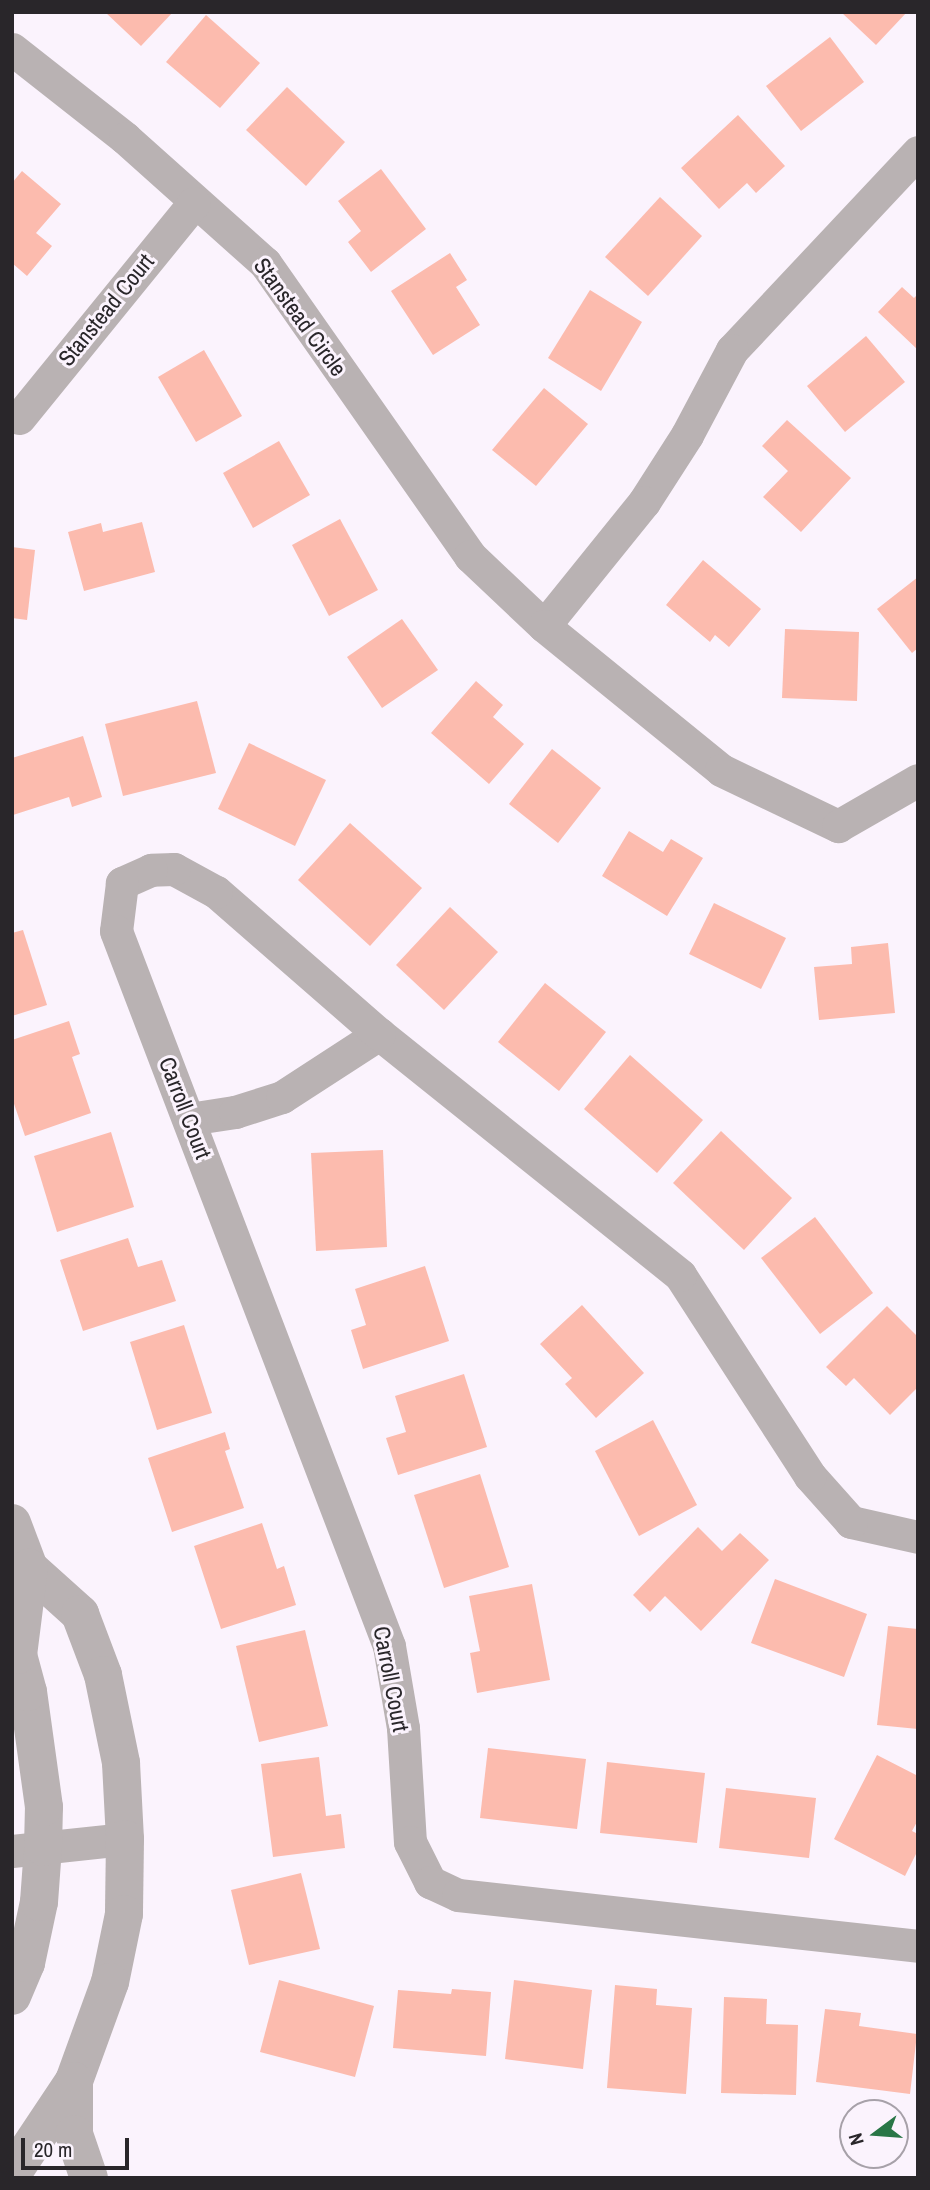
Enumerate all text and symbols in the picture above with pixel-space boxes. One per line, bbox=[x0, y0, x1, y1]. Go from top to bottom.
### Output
street label: Stanstead Court bbox=[52, 248, 160, 372]
street label: Stanstead Circle bbox=[248, 252, 352, 382]
street label: Carroll Court bbox=[153, 1053, 217, 1163]
street label: Carroll Court bbox=[367, 1624, 415, 1734]
north arrow bbox=[839, 2099, 909, 2169]
scale bar bbox=[24, 2124, 133, 2168]
text: N bbox=[842, 2130, 870, 2148]
text: 20 m bbox=[34, 2135, 72, 2164]

